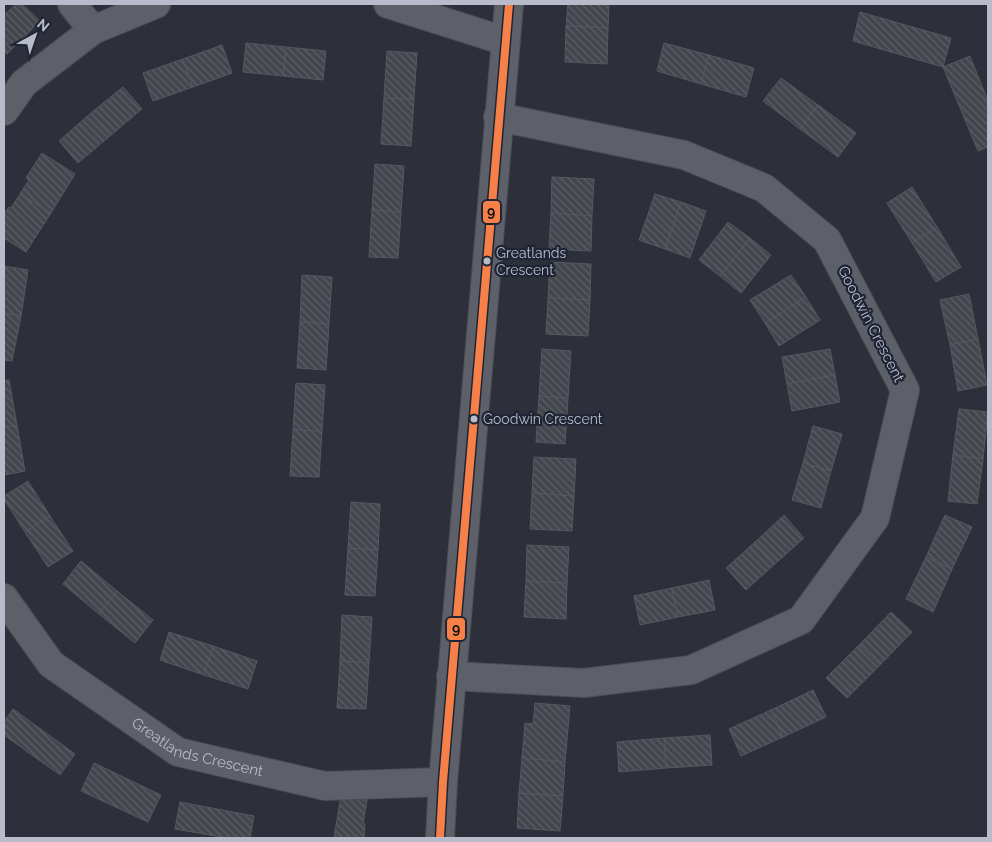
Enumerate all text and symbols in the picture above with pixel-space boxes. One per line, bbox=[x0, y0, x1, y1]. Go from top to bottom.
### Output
north arrow bbox=[10, 10, 60, 60]
text: N bbox=[34, 15, 53, 35]
line badge: 9 bbox=[482, 200, 501, 224]
text: 9 bbox=[487, 204, 495, 220]
place label: Greatlands Crescent bbox=[496, 245, 567, 278]
marker: Greatlands Crescent bbox=[482, 256, 492, 266]
street label: Goodwin Crescent bbox=[834, 263, 908, 385]
place label: Goodwin Crescent bbox=[483, 411, 603, 427]
marker: Goodwin Crescent bbox=[469, 414, 479, 424]
line badge: 9 bbox=[446, 617, 466, 641]
text: 9 bbox=[452, 621, 460, 637]
street label: Greatlands Crescent bbox=[128, 714, 265, 780]

